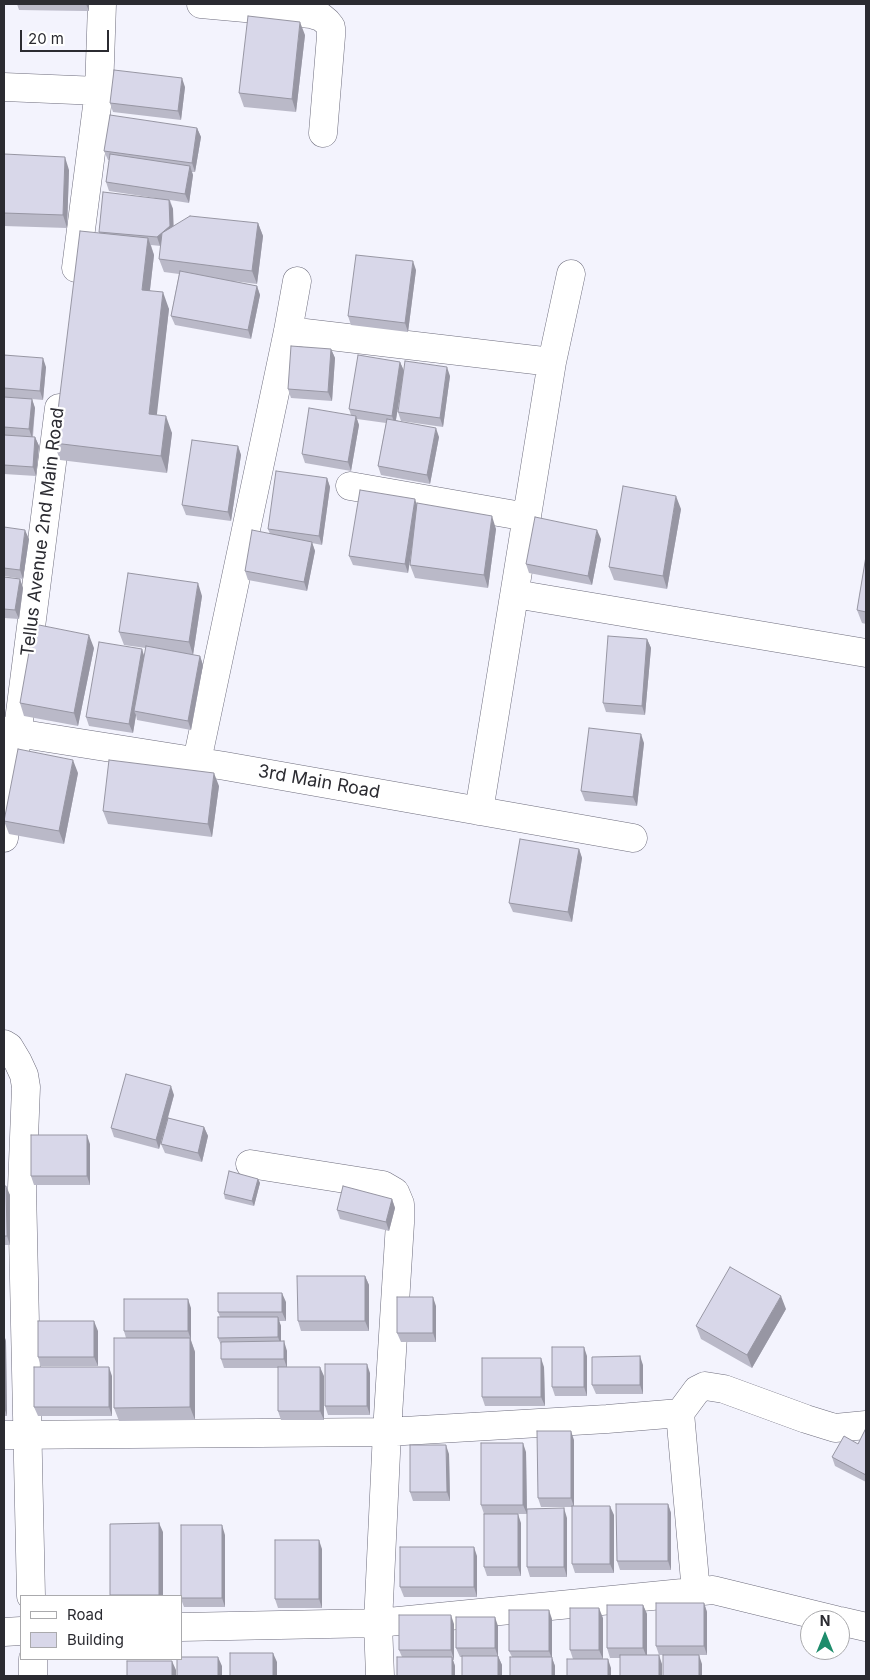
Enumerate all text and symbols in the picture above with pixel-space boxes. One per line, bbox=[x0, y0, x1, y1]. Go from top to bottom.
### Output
scale bar bbox=[22, 20, 111, 52]
text: 20 m bbox=[28, 29, 64, 48]
street label: Tellus Avenue 2nd Main Road bbox=[17, 406, 69, 658]
street label: 3rd Main Road bbox=[256, 761, 382, 803]
legend bbox=[20, 1595, 182, 1660]
text: Road bbox=[67, 1605, 103, 1624]
north arrow bbox=[800, 1610, 850, 1660]
text: N bbox=[820, 1612, 830, 1629]
text: Building bbox=[67, 1630, 124, 1649]

